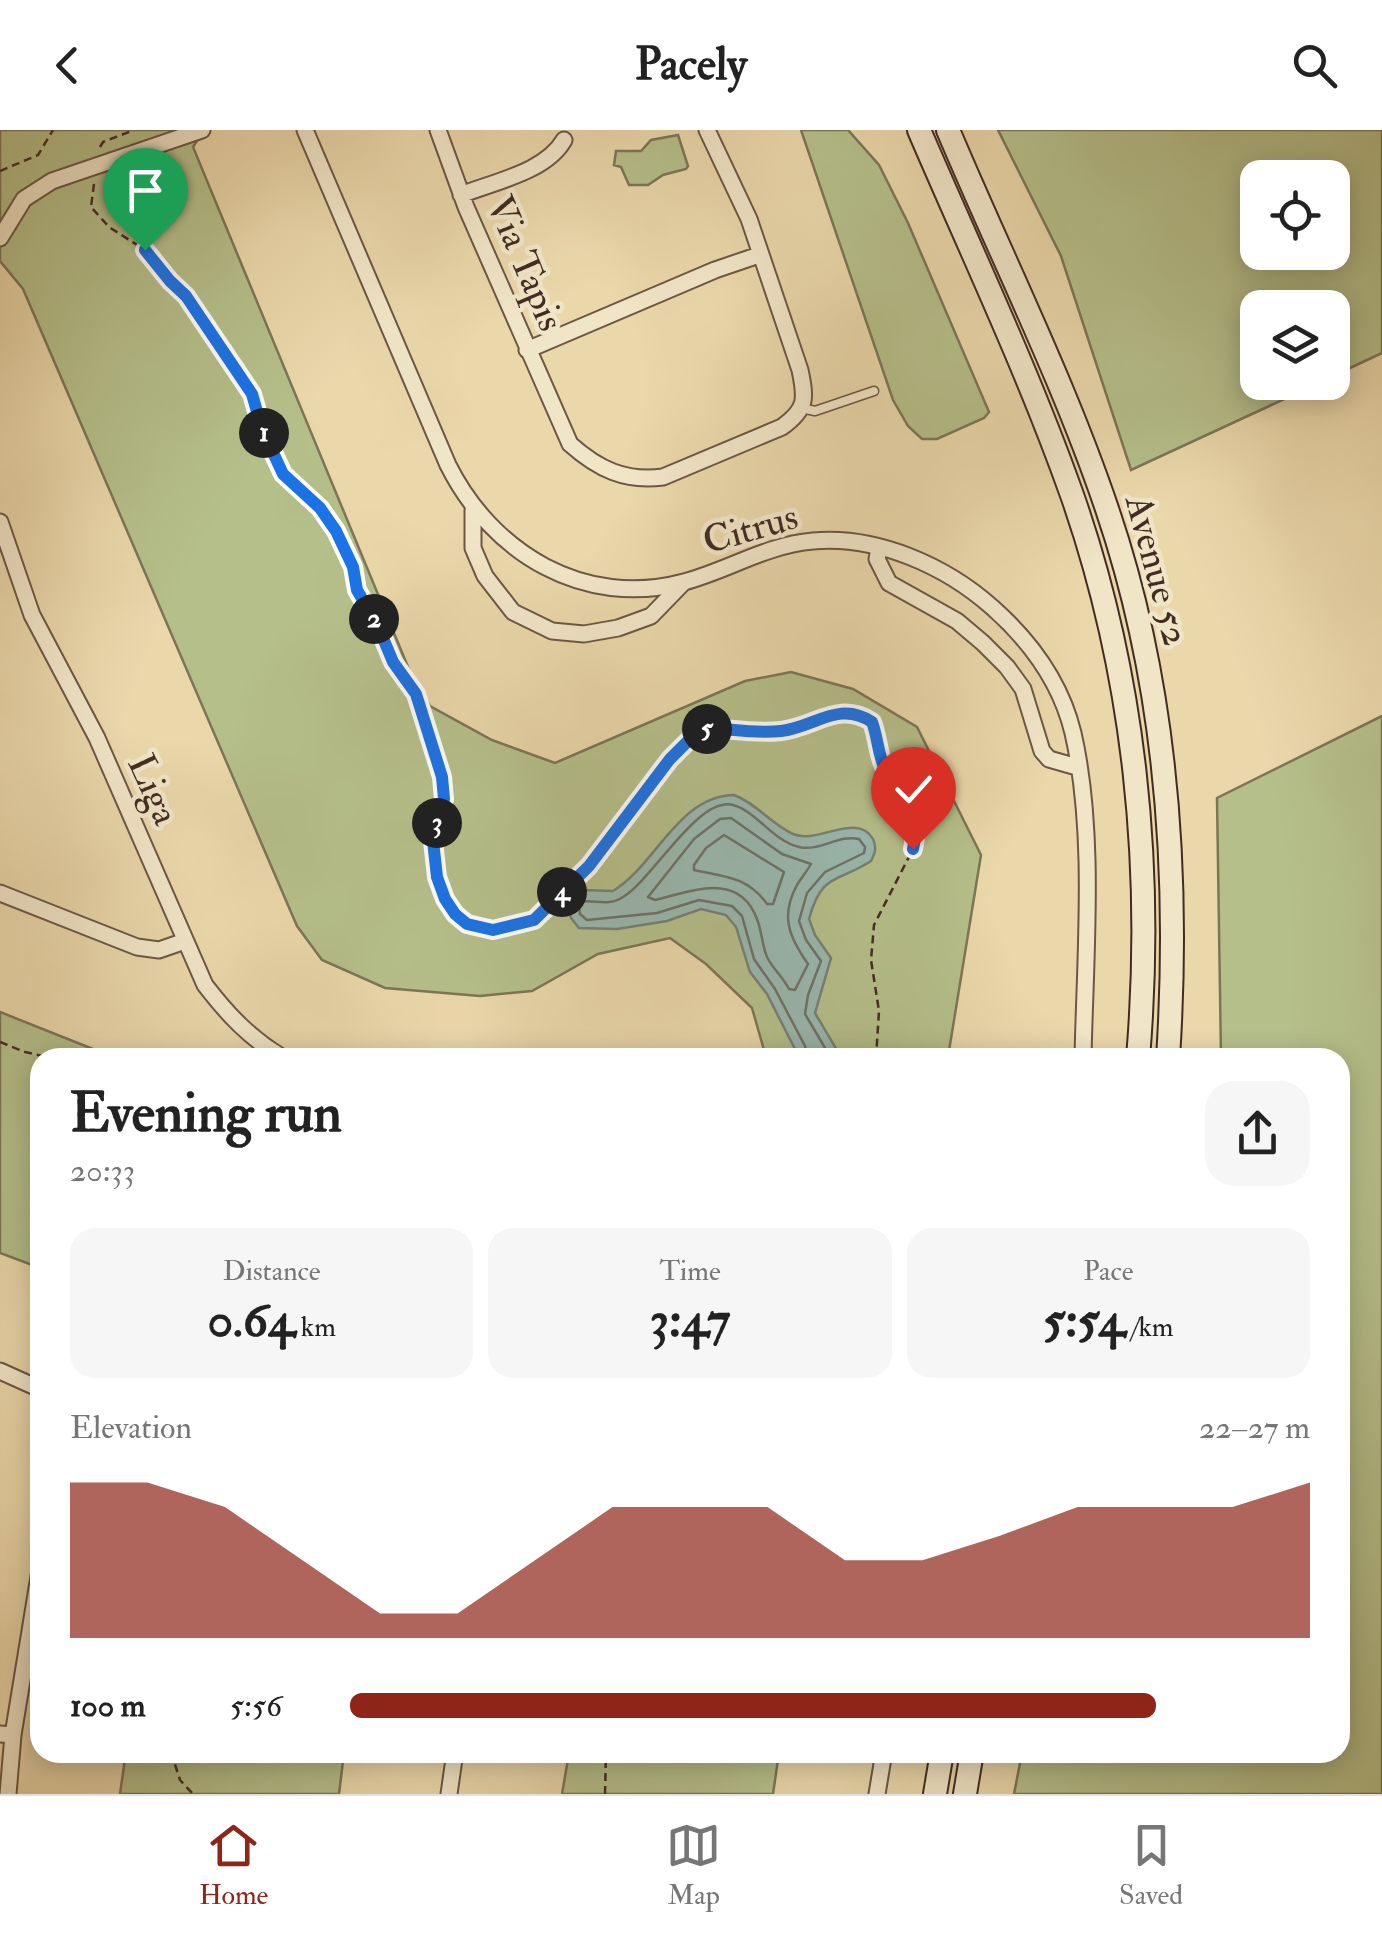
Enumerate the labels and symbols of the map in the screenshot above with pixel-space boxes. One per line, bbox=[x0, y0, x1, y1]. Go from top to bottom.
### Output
pin bbox=[103, 148, 188, 251]
street label: Via Tapis bbox=[475, 189, 575, 338]
pin: 1 bbox=[239, 408, 289, 458]
street label: Avenue 52 bbox=[1114, 489, 1200, 651]
street label: Citrus bbox=[697, 493, 803, 565]
pin: 2 bbox=[349, 594, 399, 644]
pin: 5 bbox=[682, 704, 732, 754]
street label: Liga bbox=[117, 747, 190, 832]
pin bbox=[871, 747, 956, 850]
pin: 3 bbox=[412, 798, 462, 848]
pin: 4 bbox=[537, 867, 587, 917]

